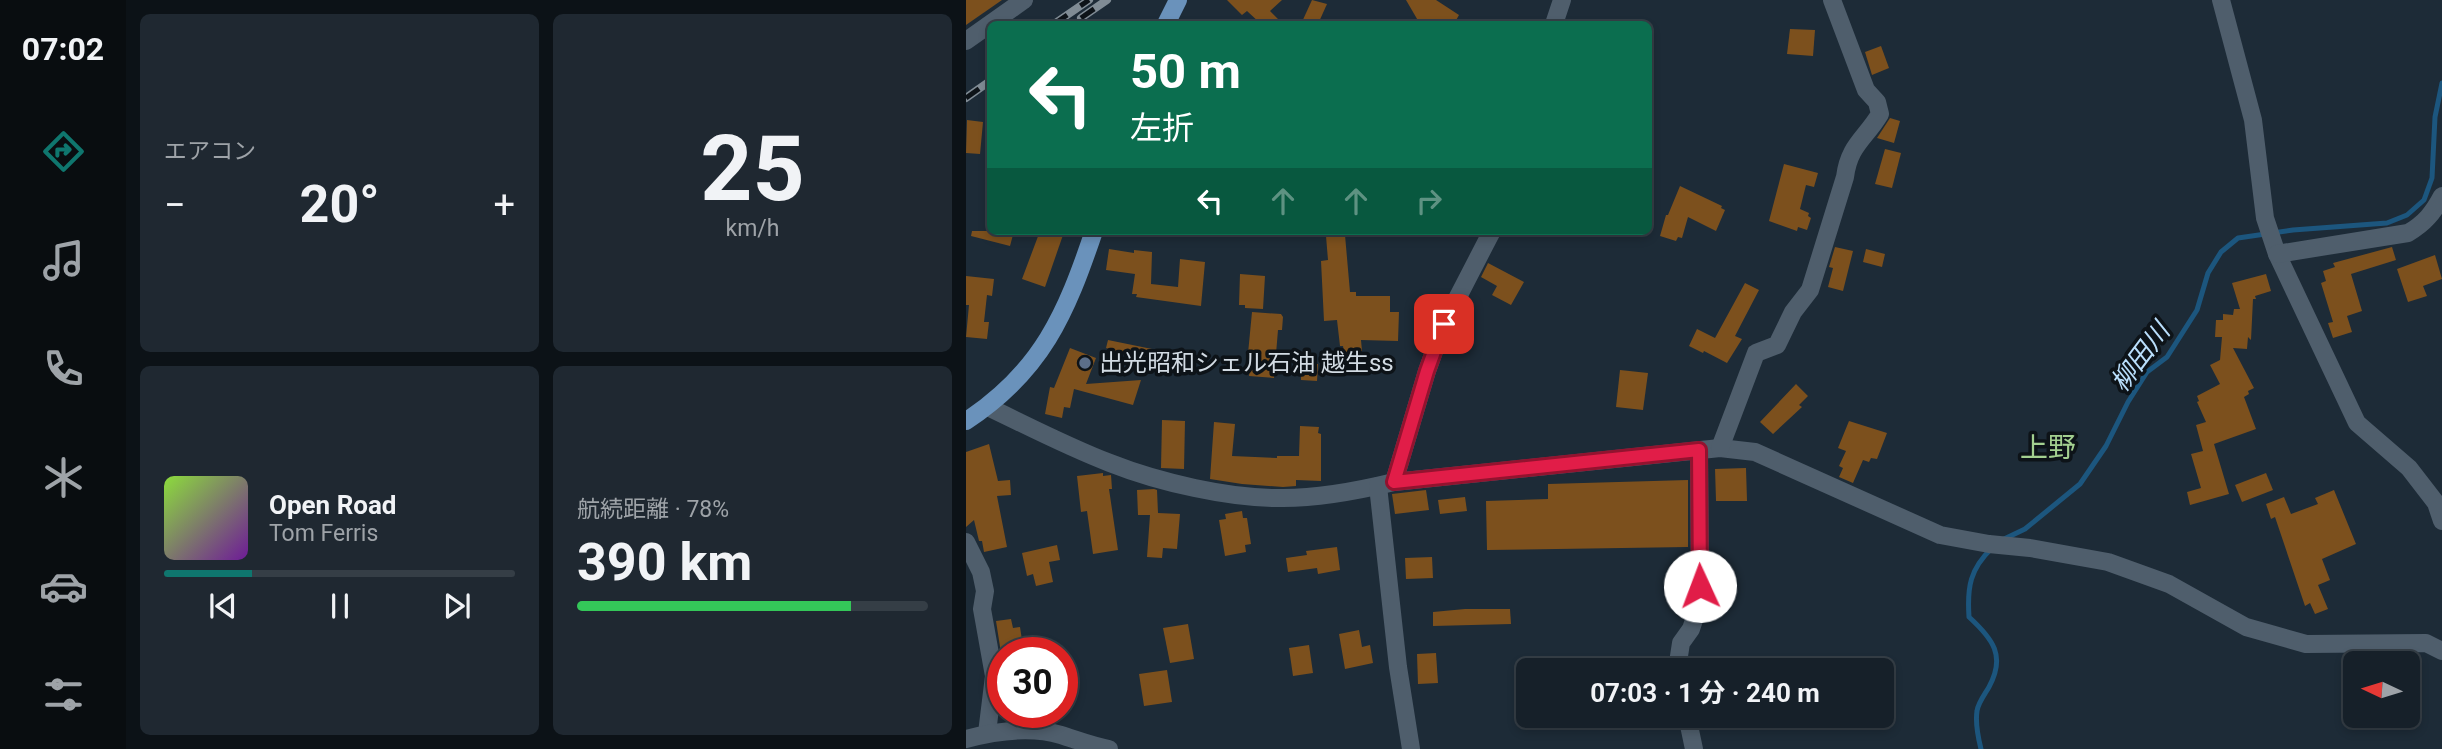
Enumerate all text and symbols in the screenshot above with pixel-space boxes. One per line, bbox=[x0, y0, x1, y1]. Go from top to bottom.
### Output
text: 07:02 bbox=[22, 30, 104, 68]
text: 50 m bbox=[1130, 43, 1241, 100]
icon: left bbox=[1015, 49, 1106, 140]
text: 左折 bbox=[1130, 109, 1194, 147]
text: 25 bbox=[700, 116, 805, 222]
icon: directions bbox=[39, 127, 88, 176]
text: エアコン bbox=[164, 138, 256, 165]
text: 20° bbox=[300, 174, 380, 235]
icon: left bbox=[1191, 182, 1229, 220]
icon: ahead bbox=[1264, 182, 1302, 220]
icon: ahead bbox=[1337, 182, 1375, 220]
icon: right bbox=[1410, 182, 1448, 220]
text: − bbox=[164, 183, 186, 227]
text: + bbox=[493, 183, 515, 227]
text: km/h bbox=[726, 215, 780, 242]
icon: music bbox=[39, 236, 88, 285]
pin bbox=[1414, 294, 1474, 354]
icon: arrive bbox=[1425, 305, 1463, 343]
water label: 柳田川 bbox=[2105, 314, 2177, 397]
icon: phone bbox=[39, 344, 88, 393]
place label: 出光昭和シェル石油 越生ss bbox=[1099, 349, 1394, 377]
marker: 出光昭和シェル石油 越生ss bbox=[1077, 355, 1093, 371]
district label: 上野 bbox=[2020, 431, 2076, 464]
icon: climate bbox=[39, 453, 88, 502]
text: Open Road bbox=[269, 490, 397, 520]
text: 航続距離 · 78% bbox=[577, 496, 729, 523]
text: Tom Ferris bbox=[269, 520, 378, 547]
text: 390 km bbox=[577, 532, 752, 593]
position arrow bbox=[1663, 549, 1737, 623]
icon: car bbox=[39, 562, 88, 611]
icon: previous bbox=[204, 587, 242, 625]
icon: pause bbox=[321, 587, 359, 625]
icon: next bbox=[438, 587, 476, 625]
speed limit sign: 30 bbox=[987, 637, 1078, 728]
north arrow bbox=[2343, 651, 2420, 728]
map controls bbox=[2343, 651, 2420, 728]
icon: filters bbox=[39, 670, 88, 719]
text: 07:03 · 1 分 · 240 m bbox=[1590, 678, 1820, 708]

